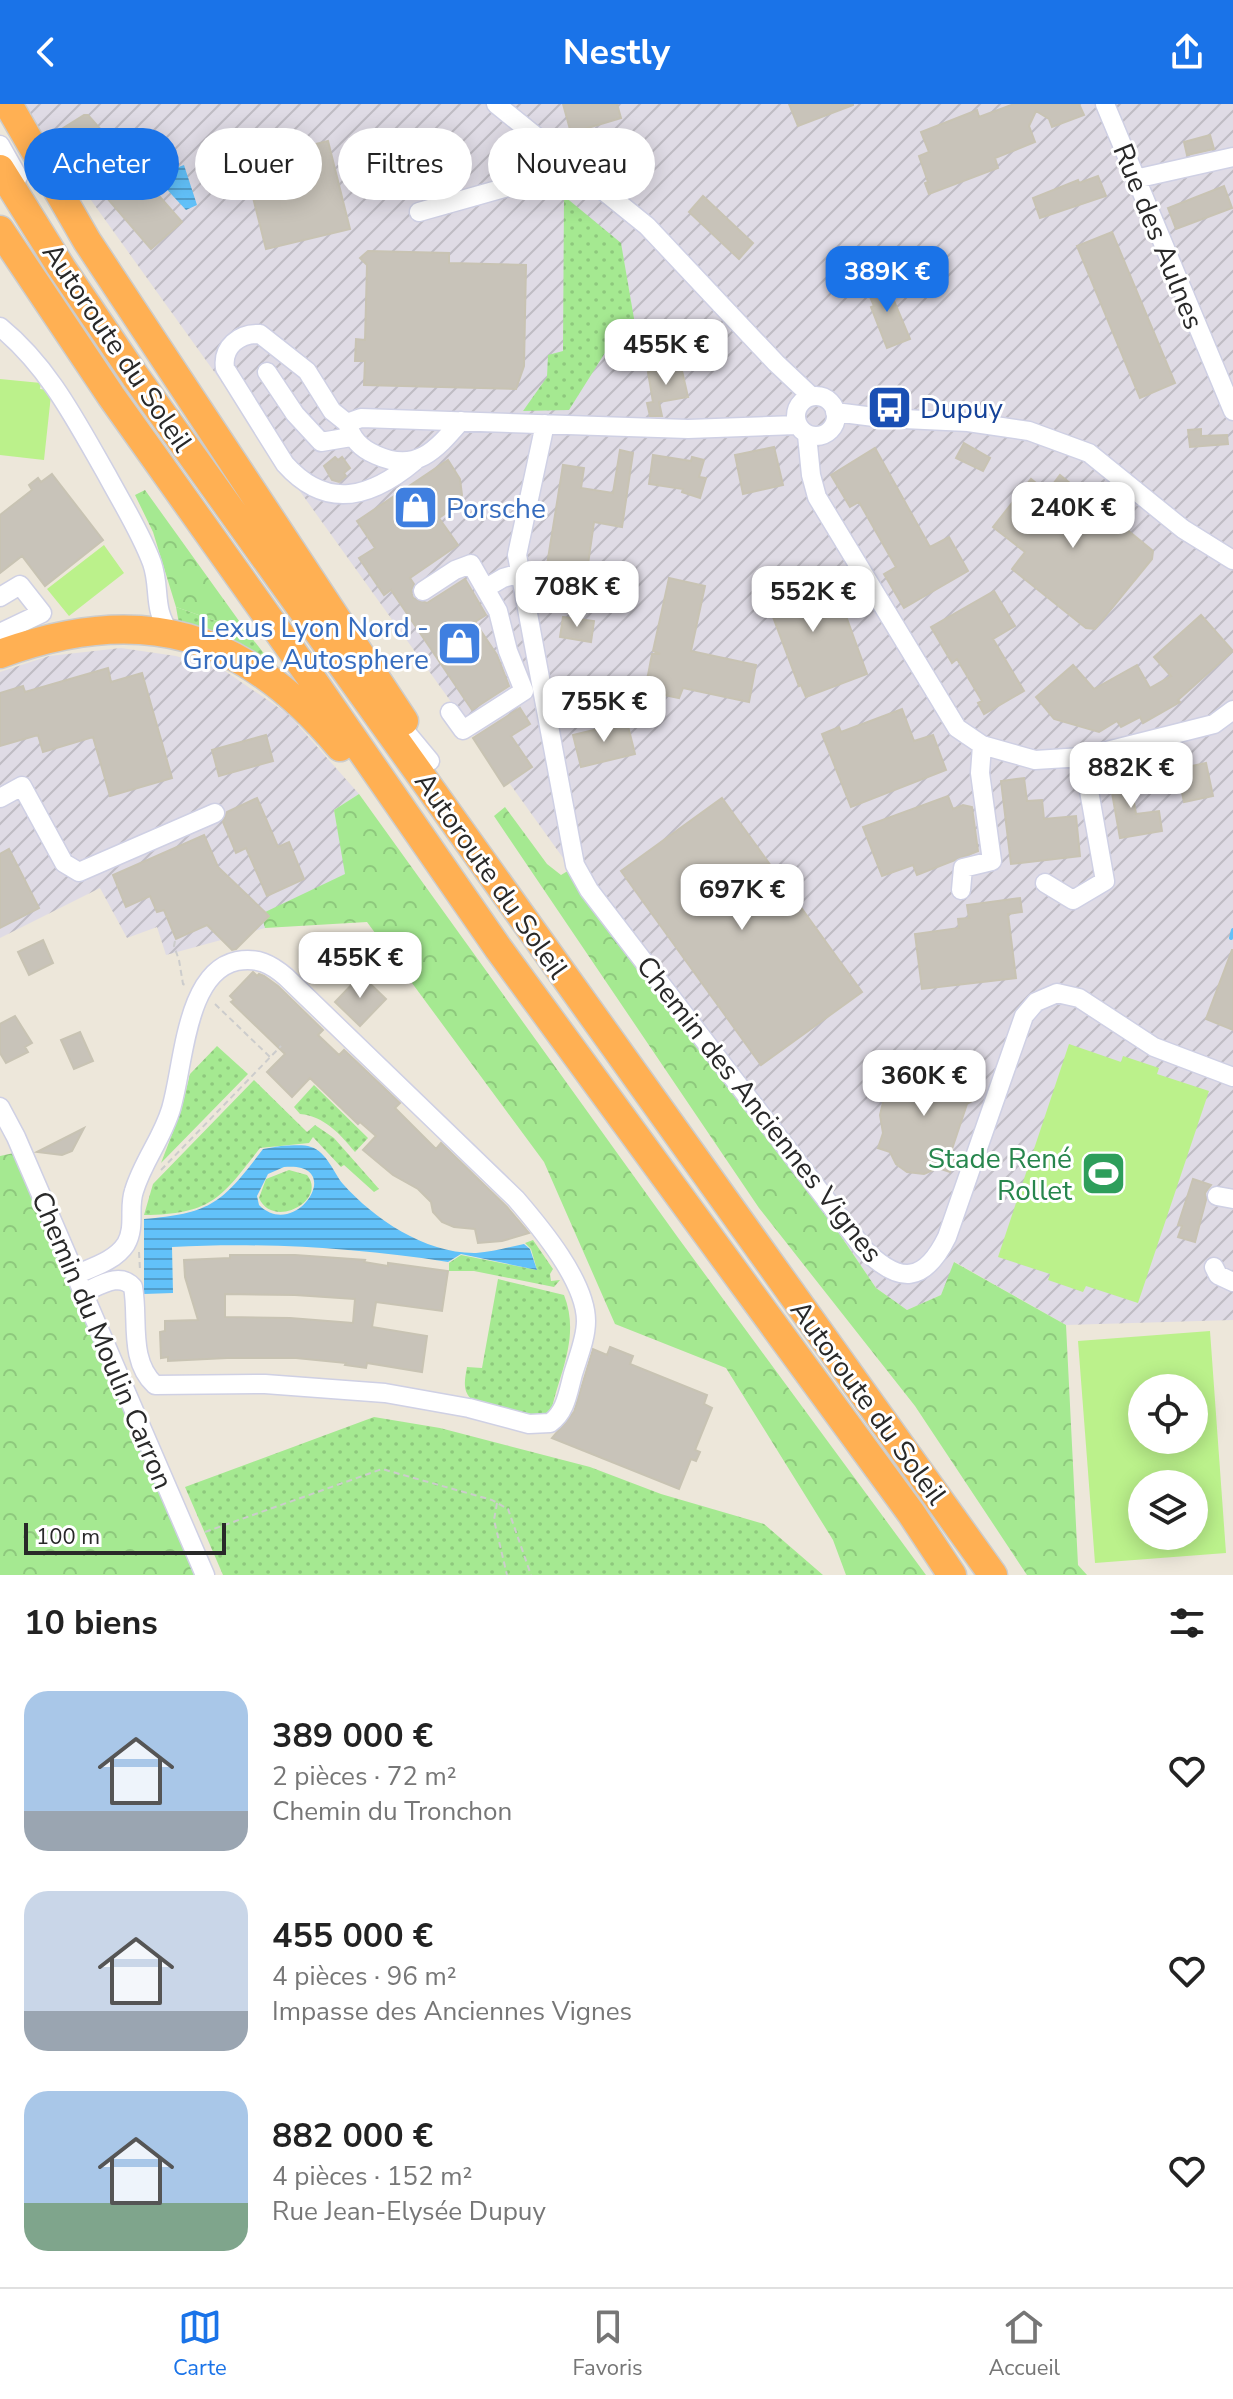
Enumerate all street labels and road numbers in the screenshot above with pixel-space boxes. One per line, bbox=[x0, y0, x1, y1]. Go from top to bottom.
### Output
street label: Rue des Aulnes bbox=[1104, 138, 1213, 335]
street label: Autoroute du Soleil bbox=[33, 236, 202, 460]
street label: Autoroute du Soleil bbox=[406, 765, 577, 987]
street label: Chemin des Anciennes Vignes bbox=[627, 948, 891, 1271]
street label: Chemin du Moulin Carron bbox=[22, 1186, 182, 1495]
street label: Autoroute du Soleil bbox=[781, 1293, 956, 1513]

